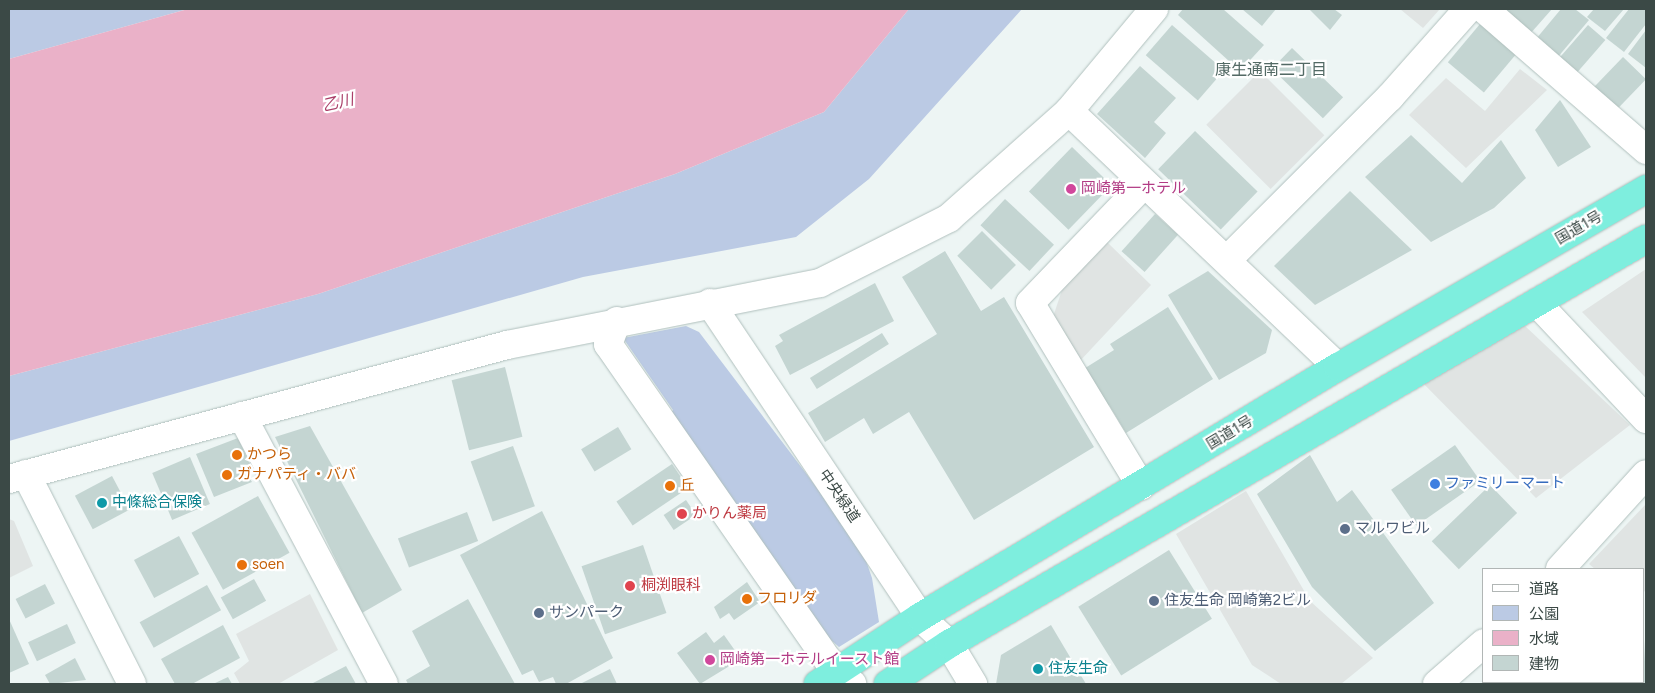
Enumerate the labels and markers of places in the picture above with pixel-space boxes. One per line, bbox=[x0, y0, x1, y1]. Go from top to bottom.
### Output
place label: 岡崎第一ホテル bbox=[1081, 180, 1186, 198]
marker: 岡崎第一ホテル bbox=[1065, 183, 1077, 195]
place label: かつら bbox=[247, 446, 292, 464]
marker: かつら bbox=[231, 449, 243, 461]
place label: ガナパティ・ババ bbox=[237, 466, 357, 484]
marker: ガナパティ・ババ bbox=[221, 469, 233, 481]
place label: ファミリーマート bbox=[1445, 475, 1565, 493]
place label: 丘 bbox=[680, 477, 695, 495]
marker: ファミリーマート bbox=[1429, 478, 1441, 490]
marker: 丘 bbox=[664, 480, 676, 492]
place label: 中條総合保険 bbox=[112, 494, 202, 512]
marker: 中條総合保険 bbox=[96, 497, 108, 509]
place label: かりん薬局 bbox=[692, 505, 767, 523]
marker: かりん薬局 bbox=[676, 508, 688, 520]
place label: マルワビル bbox=[1355, 520, 1430, 538]
marker: マルワビル bbox=[1339, 523, 1351, 535]
place label: soen bbox=[252, 556, 284, 574]
marker: soen bbox=[236, 559, 248, 571]
place label: 桐渕眼科 bbox=[641, 577, 701, 595]
marker: 桐渕眼科 bbox=[623, 579, 637, 593]
place label: フロリダ bbox=[757, 590, 817, 608]
place label: 住友生命 岡崎第2ビル bbox=[1164, 592, 1311, 610]
marker: フロリダ bbox=[741, 593, 753, 605]
marker: 住友生命 岡崎第2ビル bbox=[1148, 595, 1160, 607]
place label: サンパーク bbox=[549, 604, 624, 622]
marker: サンパーク bbox=[533, 607, 545, 619]
place label: 岡崎第一ホテルイースト館 bbox=[720, 651, 900, 669]
marker: 岡崎第一ホテルイースト館 bbox=[704, 654, 716, 666]
place label: 住友生命 bbox=[1048, 660, 1108, 678]
marker: 住友生命 bbox=[1032, 663, 1044, 675]

